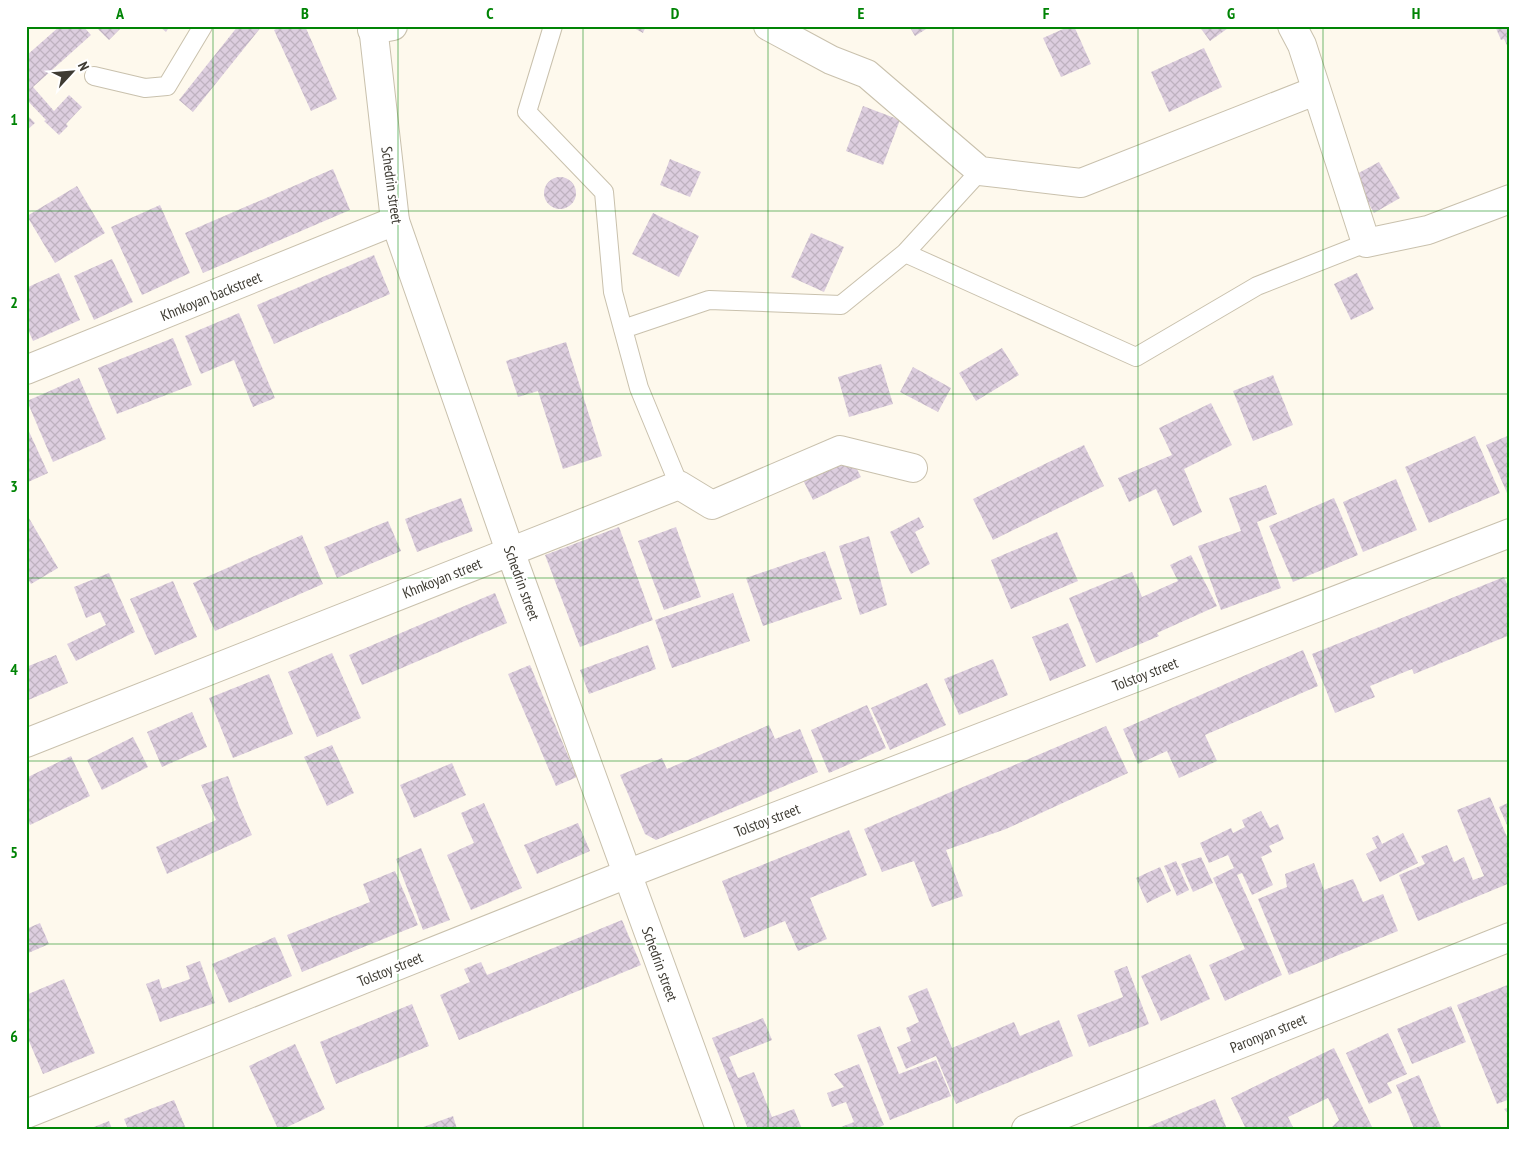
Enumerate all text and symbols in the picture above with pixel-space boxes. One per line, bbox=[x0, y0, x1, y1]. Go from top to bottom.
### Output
text: A bbox=[115, 3, 125, 23]
text: B bbox=[301, 3, 309, 23]
text: C bbox=[486, 3, 494, 23]
text: D bbox=[671, 3, 680, 23]
text: E bbox=[858, 3, 865, 23]
text: F bbox=[1043, 3, 1050, 23]
text: G bbox=[1227, 3, 1235, 23]
text: H bbox=[1412, 3, 1420, 23]
north arrow bbox=[48, 48, 98, 98]
text: N bbox=[74, 59, 93, 74]
text: 1 bbox=[10, 109, 18, 129]
street label: Schedrin street bbox=[377, 145, 407, 225]
street label: Khnkoyan backstreet bbox=[158, 267, 264, 325]
text: 2 bbox=[10, 292, 18, 312]
text: 3 bbox=[10, 476, 18, 496]
street label: Schedrin street bbox=[500, 543, 544, 623]
street label: Khnkoyan street bbox=[400, 554, 484, 602]
street label: Tolstoy street bbox=[1110, 653, 1180, 695]
text: 4 bbox=[10, 659, 18, 679]
street label: Tolstoy street bbox=[732, 799, 802, 841]
text: 5 bbox=[10, 842, 18, 862]
street label: Schedrin street bbox=[638, 924, 682, 1004]
street label: Tolstoy street bbox=[355, 947, 425, 991]
street label: Paronyan street bbox=[1227, 1009, 1309, 1057]
text: 6 bbox=[10, 1026, 18, 1046]

